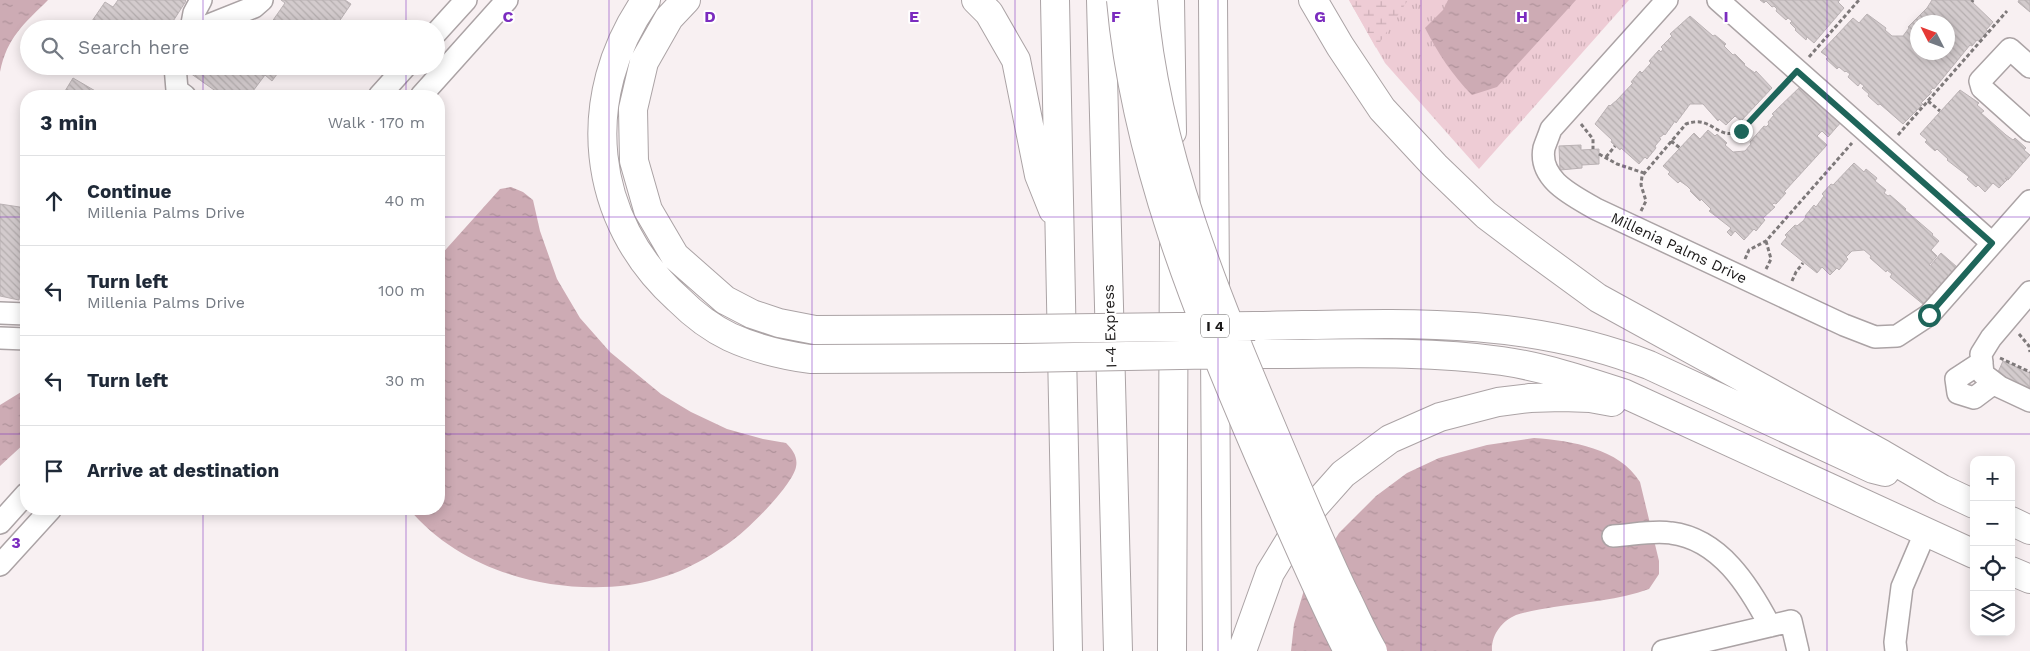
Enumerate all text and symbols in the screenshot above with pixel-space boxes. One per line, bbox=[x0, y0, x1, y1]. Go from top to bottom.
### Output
text: C bbox=[503, 7, 514, 26]
text: D bbox=[704, 7, 716, 26]
text: E bbox=[909, 7, 919, 26]
text: F bbox=[1111, 7, 1121, 26]
text: G bbox=[1314, 7, 1326, 26]
text: H bbox=[1516, 7, 1528, 26]
text: I bbox=[1723, 7, 1729, 26]
north arrow bbox=[1910, 15, 1955, 60]
search box bbox=[20, 20, 445, 75]
icon: search bbox=[38, 34, 66, 62]
text: Search here bbox=[78, 36, 189, 59]
text: 3 min bbox=[40, 110, 97, 135]
text: Walk · 170 m bbox=[328, 113, 425, 132]
route end bbox=[1730, 120, 1753, 143]
text: Continue bbox=[87, 180, 171, 203]
icon: ahead bbox=[40, 187, 68, 215]
text: 40 m bbox=[385, 191, 425, 210]
text: Millenia Palms Drive bbox=[87, 203, 245, 222]
street label: Millenia Palms Drive bbox=[1608, 209, 1750, 287]
text: Turn left bbox=[87, 270, 168, 293]
icon: left bbox=[40, 277, 68, 305]
text: 100 m bbox=[378, 281, 425, 300]
street label: I-4 Express bbox=[1100, 284, 1120, 368]
text: Millenia Palms Drive bbox=[87, 293, 245, 312]
route start bbox=[1918, 304, 1941, 327]
road number: I 4 bbox=[1201, 314, 1229, 338]
icon: left bbox=[40, 367, 68, 395]
text: Turn left bbox=[87, 369, 168, 392]
text: 30 m bbox=[385, 371, 425, 390]
map controls bbox=[1970, 456, 2015, 636]
button: + bbox=[1970, 456, 2015, 501]
icon: arrive bbox=[40, 457, 68, 485]
text: Arrive at destination bbox=[87, 459, 279, 482]
button: − bbox=[1970, 501, 2015, 546]
text: 3 bbox=[11, 533, 21, 552]
button: locate bbox=[1970, 546, 2015, 591]
button: layers bbox=[1970, 591, 2015, 636]

